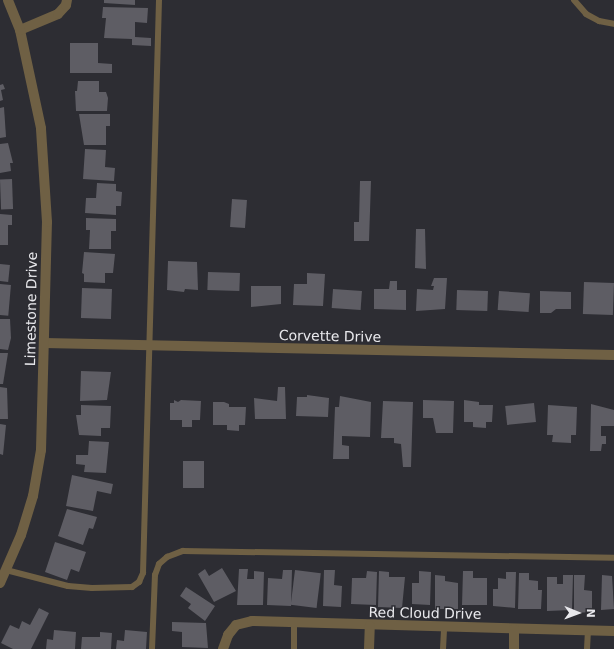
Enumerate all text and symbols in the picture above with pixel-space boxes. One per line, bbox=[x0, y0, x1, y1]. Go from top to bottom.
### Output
street label: Limestone Drive bbox=[22, 252, 40, 366]
street label: Corvette Drive bbox=[279, 327, 381, 345]
north arrow bbox=[558, 593, 598, 633]
street label: Red Cloud Drive bbox=[368, 604, 482, 622]
text: N bbox=[584, 608, 597, 618]

